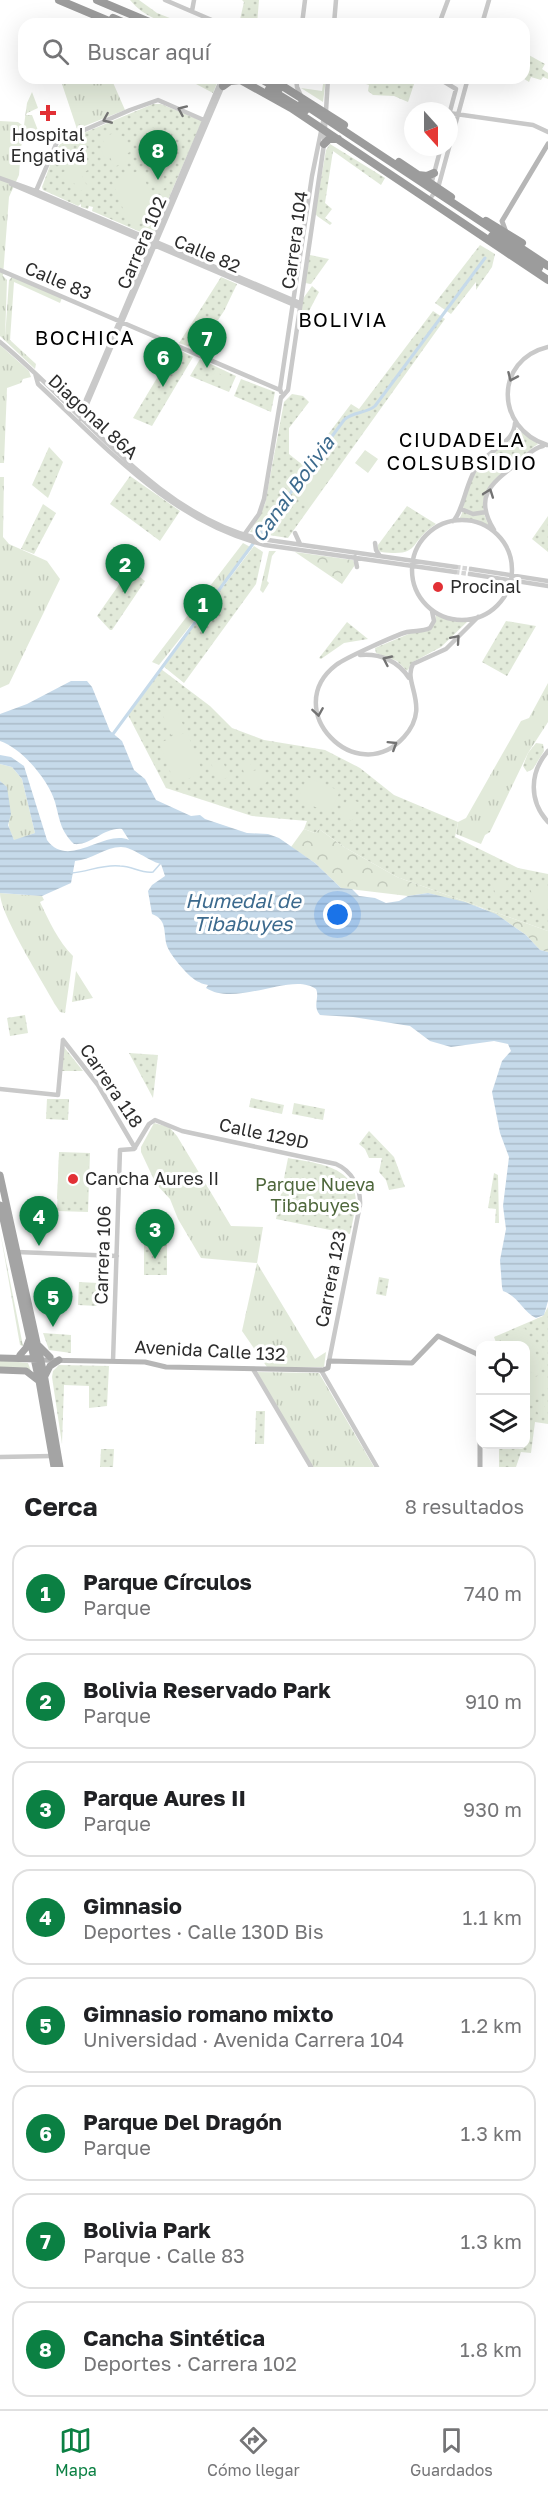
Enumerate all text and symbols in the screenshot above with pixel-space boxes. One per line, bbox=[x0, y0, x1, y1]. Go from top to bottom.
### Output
search box bbox=[18, 18, 530, 84]
icon: search bbox=[39, 35, 72, 68]
text: Buscar aquí bbox=[87, 38, 210, 65]
north arrow bbox=[404, 102, 458, 156]
marker: Hospital Engativá bbox=[39, 104, 57, 122]
one-way arrow bbox=[177, 105, 188, 117]
one-way arrow bbox=[102, 112, 113, 124]
place label: Hospital Engativá bbox=[11, 123, 85, 166]
pin: 8 bbox=[138, 130, 178, 180]
street label: Carrera 104 bbox=[276, 189, 312, 290]
street label: Carrera 102 bbox=[112, 193, 170, 292]
street label: Calle 82 bbox=[171, 229, 244, 277]
street label: Calle 83 bbox=[22, 256, 95, 304]
district label: BOLIVIA bbox=[298, 307, 388, 331]
pin: 7 bbox=[188, 318, 226, 368]
district label: BOCHICA bbox=[35, 325, 135, 349]
pin: 6 bbox=[144, 338, 182, 387]
street label: Diagonal 86A bbox=[44, 369, 143, 463]
one-way arrow bbox=[508, 370, 520, 381]
district label: CIUDADELA COLSUBSIDIO bbox=[387, 427, 537, 474]
water label: Canal Bolivia bbox=[246, 430, 339, 546]
one-way arrow bbox=[482, 489, 494, 500]
pin: 2 bbox=[106, 544, 144, 594]
place label: Procinal bbox=[450, 575, 521, 597]
marker: Procinal bbox=[431, 580, 445, 594]
pin: 1 bbox=[184, 584, 222, 634]
one-way arrow bbox=[449, 635, 460, 646]
one-way arrow bbox=[383, 655, 394, 667]
one-way arrow bbox=[312, 707, 324, 717]
one-way arrow bbox=[386, 742, 397, 753]
water label: Humedal de Tibabuyes bbox=[185, 888, 302, 936]
your location bbox=[323, 900, 352, 929]
street label: Carrera 118 bbox=[76, 1039, 148, 1132]
street label: Calle 129D bbox=[217, 1113, 311, 1153]
place label: Cancha Aures II bbox=[85, 1167, 219, 1189]
marker: Cancha Aures II bbox=[66, 1172, 80, 1186]
park label: Parque Nueva Tibabuyes bbox=[255, 1173, 375, 1216]
pin: 4 bbox=[20, 1196, 58, 1246]
street label: Carrera 106 bbox=[89, 1205, 115, 1305]
pin: 3 bbox=[136, 1210, 174, 1259]
street label: Carrera 123 bbox=[310, 1229, 350, 1329]
pin: 5 bbox=[34, 1278, 72, 1327]
street label: Avenida Calle 132 bbox=[134, 1335, 286, 1365]
map controls bbox=[476, 1341, 530, 1449]
button: locate bbox=[476, 1341, 530, 1395]
button: layers bbox=[476, 1395, 530, 1449]
text: Cerca bbox=[24, 1491, 98, 1522]
text: 8 resultados bbox=[405, 1494, 524, 1518]
text: Parque Círculos bbox=[83, 1568, 252, 1595]
text: 1 bbox=[40, 1581, 51, 1605]
text: 740 m bbox=[464, 1581, 522, 1605]
text: Parque bbox=[83, 1595, 151, 1619]
text: Bolivia Reservado Park bbox=[83, 1676, 331, 1703]
text: 2 bbox=[39, 1689, 52, 1713]
text: 910 m bbox=[465, 1689, 522, 1713]
text: Parque bbox=[83, 1703, 151, 1727]
text: Parque Aures II bbox=[83, 1784, 246, 1811]
text: 3 bbox=[39, 1797, 52, 1821]
text: 930 m bbox=[463, 1797, 522, 1821]
text: Parque bbox=[83, 1811, 151, 1835]
text: Gimnasio bbox=[83, 1892, 182, 1919]
text: 4 bbox=[39, 1905, 52, 1929]
text: 1.1 km bbox=[463, 1905, 522, 1929]
text: Deportes · Calle 130D Bis bbox=[83, 1919, 324, 1943]
text: Gimnasio romano mixto bbox=[83, 2000, 333, 2027]
text: 5 bbox=[39, 2013, 52, 2037]
text: 1.2 km bbox=[461, 2013, 522, 2037]
text: Universidad · Avenida Carrera 104 bbox=[83, 2027, 404, 2051]
text: Parque Del Dragón bbox=[83, 2108, 282, 2135]
text: 6 bbox=[39, 2121, 52, 2145]
text: 1.3 km bbox=[461, 2121, 522, 2145]
text: Parque bbox=[83, 2135, 151, 2159]
text: Bolivia Park bbox=[83, 2216, 211, 2243]
text: 7 bbox=[40, 2229, 51, 2253]
text: 1.3 km bbox=[461, 2229, 522, 2253]
text: Parque · Calle 83 bbox=[83, 2243, 245, 2267]
text: Cancha Sintética bbox=[83, 2324, 265, 2351]
text: 8 bbox=[39, 2337, 52, 2361]
text: 1.8 km bbox=[460, 2337, 522, 2361]
text: Deportes · Carrera 102 bbox=[83, 2351, 297, 2375]
tab: Mapa bbox=[55, 2424, 97, 2480]
tab: Cómo llegar bbox=[207, 2424, 300, 2480]
tab: Guardados bbox=[410, 2424, 493, 2480]

